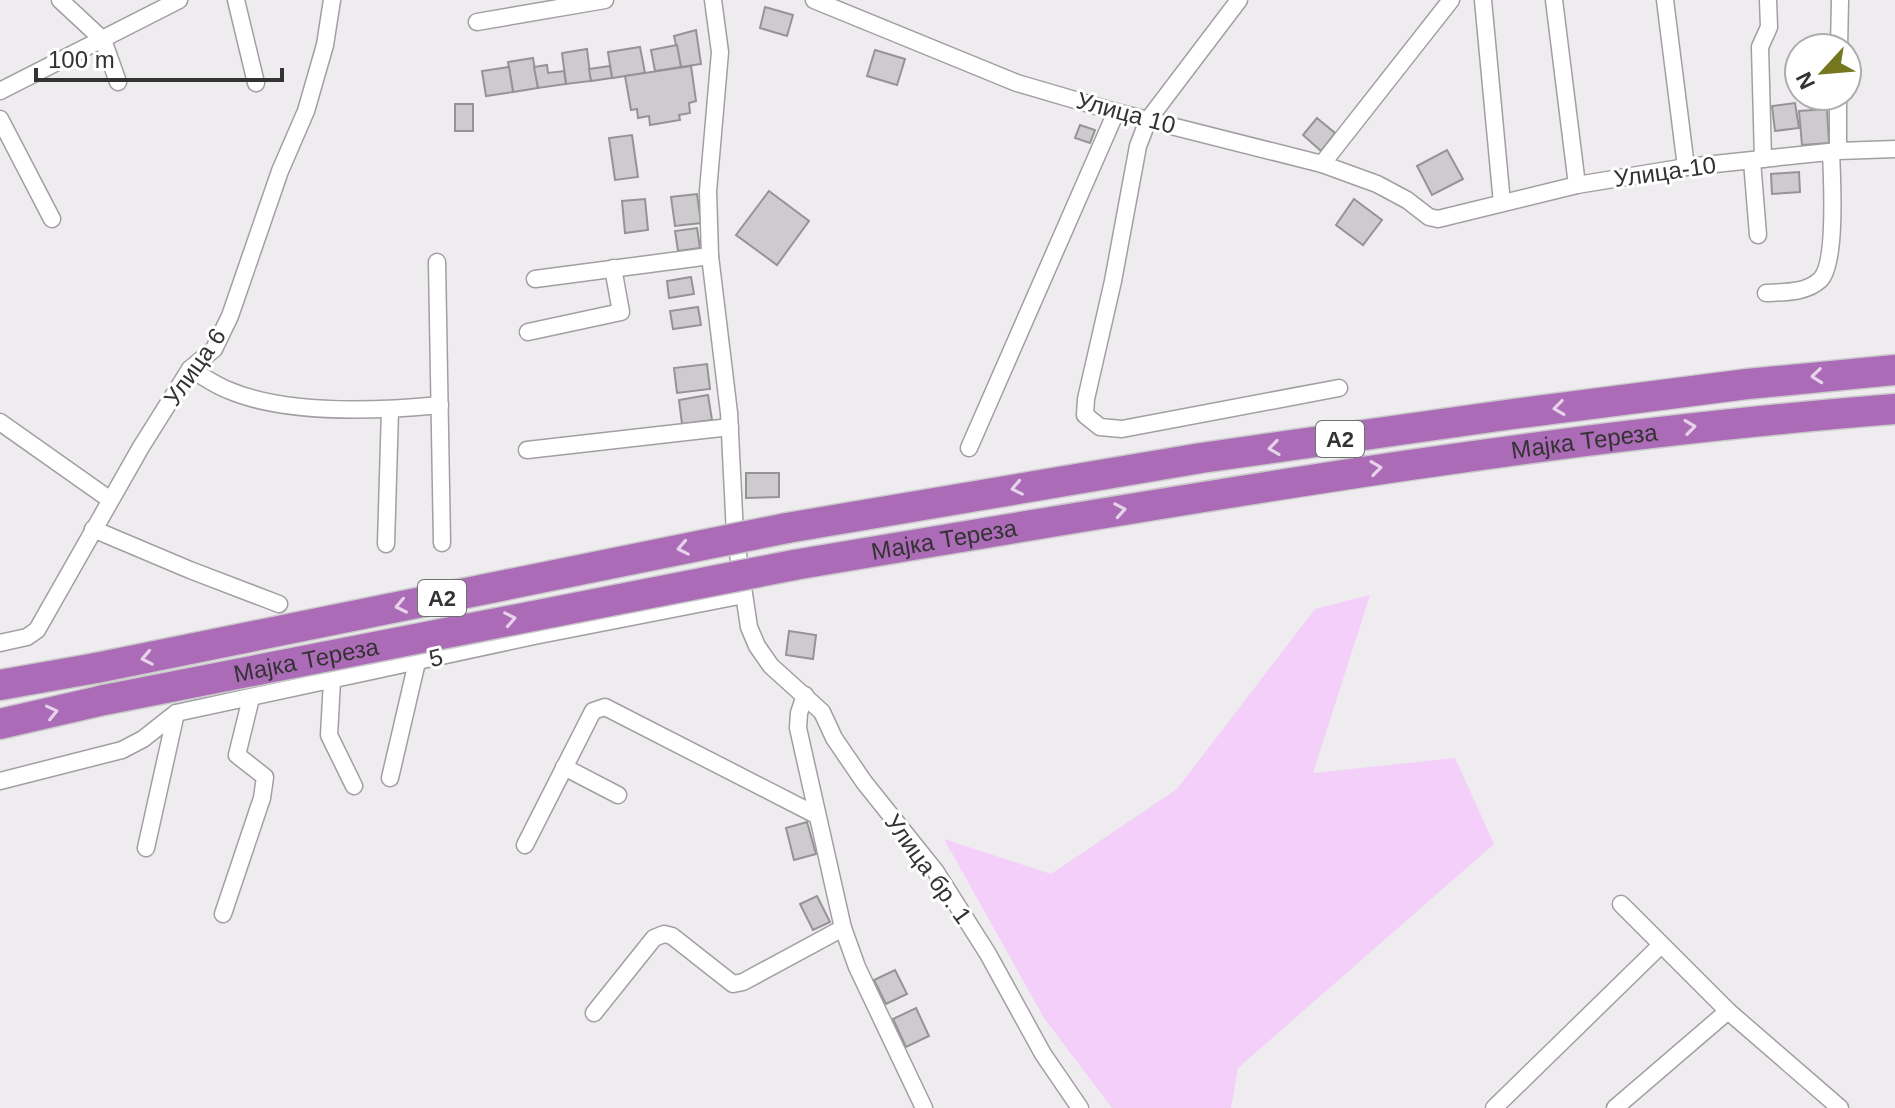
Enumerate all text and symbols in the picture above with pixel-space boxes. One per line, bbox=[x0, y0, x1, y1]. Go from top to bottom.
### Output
scale bar bbox=[36, 32, 282, 82]
north arrow bbox=[1783, 32, 1863, 112]
text: 100 m bbox=[48, 46, 115, 73]
text: N bbox=[1791, 68, 1820, 93]
street label: Улица 10 bbox=[1074, 86, 1179, 139]
street label: Улица-10 bbox=[1612, 151, 1718, 192]
street label: Улица 6 bbox=[158, 323, 231, 411]
one-way arrow bbox=[1810, 368, 1823, 385]
one-way arrow bbox=[1552, 399, 1566, 416]
street label: Мајка Тереза bbox=[1509, 418, 1660, 464]
one-way arrow bbox=[1683, 419, 1696, 436]
road number: A2 bbox=[1316, 421, 1364, 457]
one-way arrow bbox=[1267, 439, 1281, 456]
one-way arrow bbox=[1370, 460, 1383, 477]
one-way arrow bbox=[1010, 479, 1024, 496]
one-way arrow bbox=[1113, 502, 1126, 519]
street label: Мајка Тереза bbox=[869, 514, 1019, 565]
one-way arrow bbox=[677, 539, 690, 556]
road number: A2 bbox=[418, 580, 466, 616]
one-way arrow bbox=[395, 597, 409, 614]
one-way arrow bbox=[503, 611, 516, 628]
street label: Мајка Тереза bbox=[231, 632, 382, 687]
street label: 5 bbox=[426, 643, 445, 672]
one-way arrow bbox=[140, 649, 154, 666]
one-way arrow bbox=[45, 704, 58, 721]
street label: Улица бр. 1 bbox=[880, 809, 977, 929]

